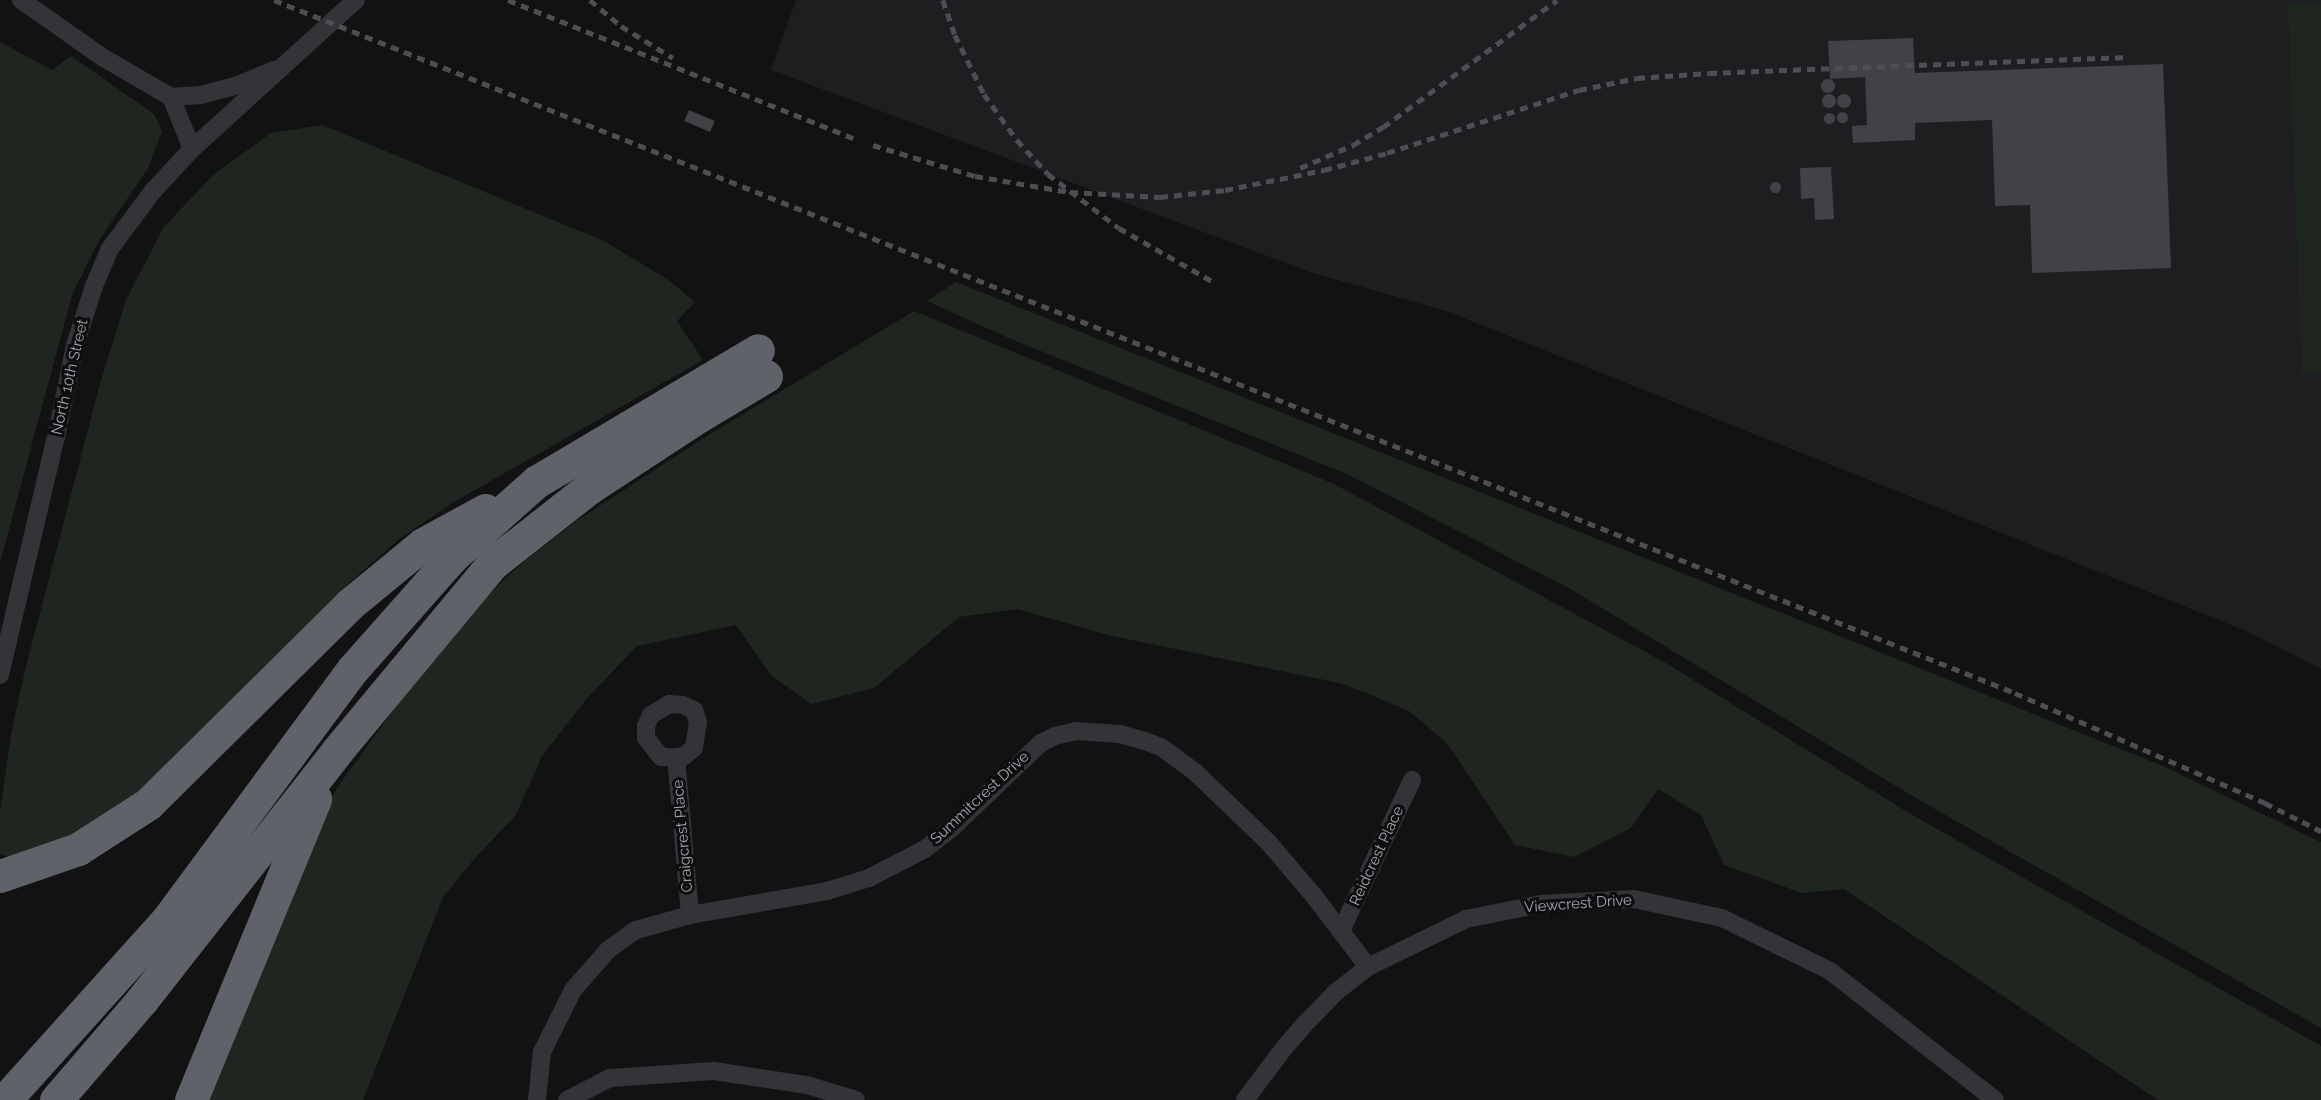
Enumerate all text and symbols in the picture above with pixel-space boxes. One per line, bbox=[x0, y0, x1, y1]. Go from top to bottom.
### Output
street label: North 10th Street bbox=[48, 317, 92, 437]
street label: Summitcrest Drive bbox=[927, 748, 1033, 848]
street label: Craigcrest Place bbox=[669, 779, 697, 893]
street label: Reidcrest Place bbox=[1346, 803, 1408, 909]
street label: Viewcrest Drive bbox=[1524, 891, 1632, 917]

